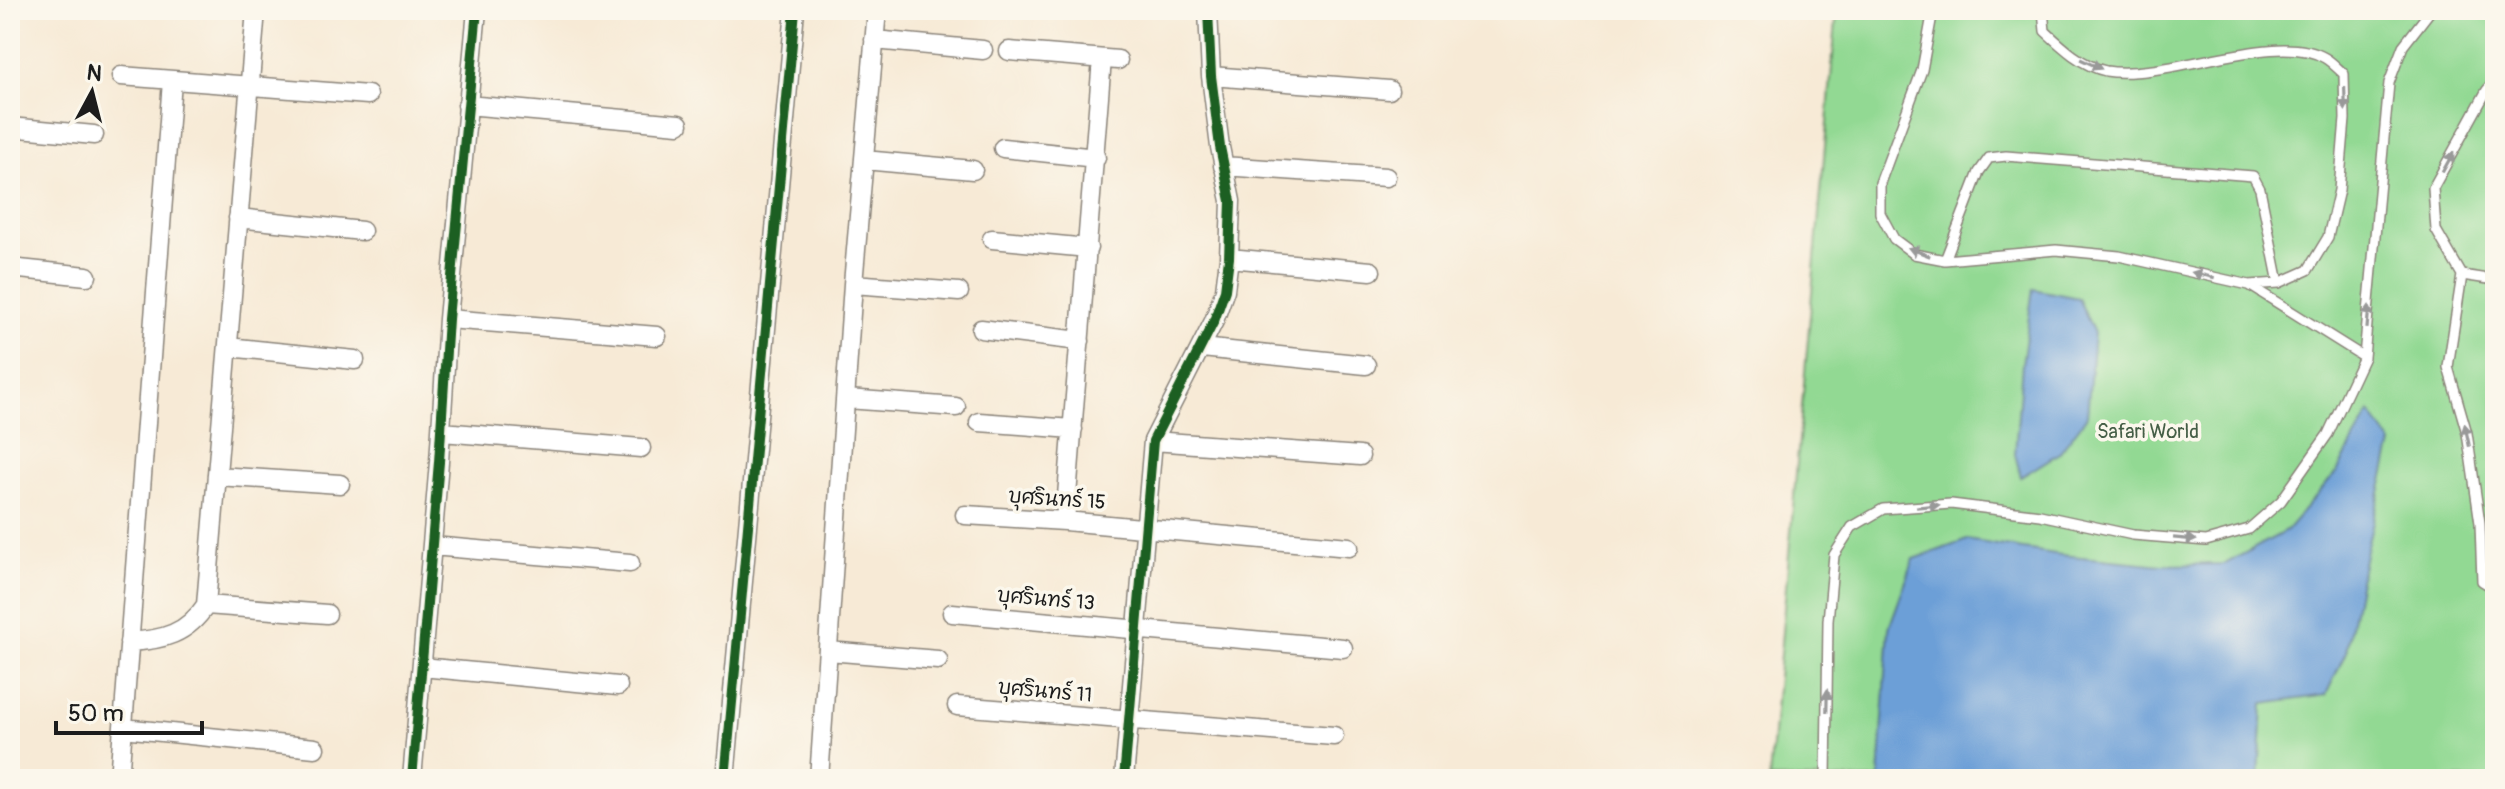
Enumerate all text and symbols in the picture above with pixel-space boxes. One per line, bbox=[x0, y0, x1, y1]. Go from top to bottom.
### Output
north arrow bbox=[52, 52, 132, 132]
one-way arrow bbox=[2079, 57, 2102, 71]
text: N bbox=[85, 58, 104, 88]
one-way arrow bbox=[2338, 87, 2351, 112]
one-way arrow bbox=[2441, 150, 2454, 173]
one-way arrow bbox=[1907, 245, 1931, 258]
one-way arrow bbox=[2190, 268, 2215, 281]
one-way arrow bbox=[2362, 304, 2375, 329]
park label: Safari World bbox=[2097, 419, 2199, 444]
one-way arrow bbox=[2460, 422, 2472, 447]
street label: บุศรินทร์ 15 bbox=[1007, 482, 1106, 518]
one-way arrow bbox=[1916, 499, 1941, 512]
one-way arrow bbox=[2173, 533, 2198, 546]
street label: บุศรินทร์ 13 bbox=[996, 581, 1096, 619]
street label: บุศรินทร์ 11 bbox=[997, 673, 1093, 711]
scale bar bbox=[56, 685, 202, 735]
one-way arrow bbox=[1821, 688, 1833, 713]
text: 50 m bbox=[68, 699, 124, 728]

